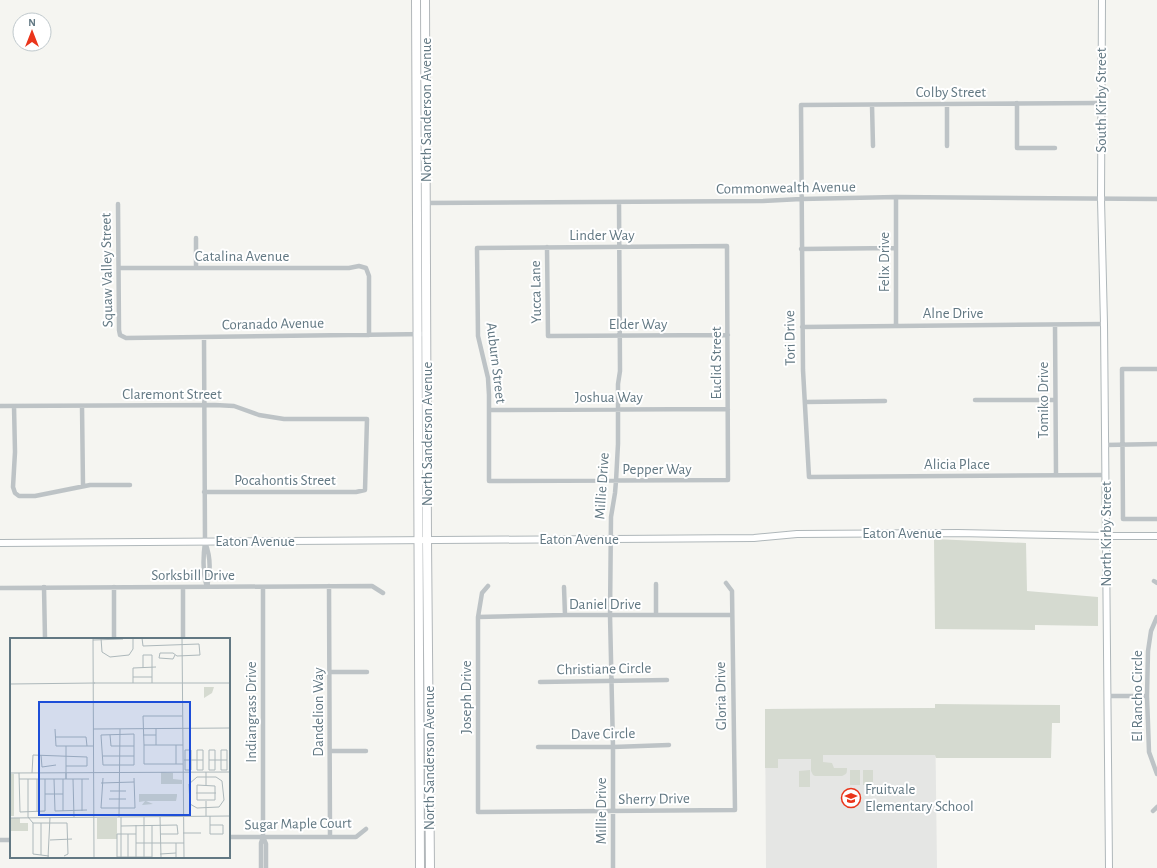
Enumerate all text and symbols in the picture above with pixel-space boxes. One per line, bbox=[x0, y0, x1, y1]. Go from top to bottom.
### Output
north arrow bbox=[12, 12, 52, 52]
text: N bbox=[28, 17, 36, 28]
street label: North Sanderson Avenue bbox=[419, 38, 434, 182]
street label: South Kirby Street bbox=[1094, 47, 1109, 153]
street label: Colby Street bbox=[916, 85, 986, 100]
street label: Commonwealth Avenue bbox=[716, 179, 856, 197]
street label: Squaw Valley Street bbox=[98, 212, 115, 327]
street label: Linder Way bbox=[569, 228, 635, 243]
street label: Felix Drive bbox=[877, 232, 892, 292]
street label: Catalina Avenue bbox=[195, 249, 289, 264]
street label: Yucca Lane bbox=[528, 260, 544, 324]
street label: Alne Drive bbox=[923, 306, 983, 321]
street label: Tori Drive bbox=[782, 310, 798, 366]
street label: Coranado Avenue bbox=[222, 316, 324, 332]
street label: Elder Way bbox=[609, 317, 668, 332]
street label: Auburn Street bbox=[484, 322, 508, 405]
street label: Euclid Street bbox=[709, 326, 724, 400]
street label: Tomiko Drive bbox=[1036, 361, 1051, 438]
street label: North Sanderson Avenue bbox=[420, 362, 435, 506]
street label: Claremont Street bbox=[122, 387, 222, 402]
street label: Joshua Way bbox=[575, 390, 644, 405]
street label: Millie Drive bbox=[592, 452, 612, 520]
street label: Alicia Place bbox=[924, 457, 990, 472]
street label: Pepper Way bbox=[622, 462, 692, 477]
street label: Pocahontis Street bbox=[234, 473, 336, 488]
street label: North Kirby Street bbox=[1099, 481, 1114, 587]
street label: Eaton Avenue bbox=[862, 526, 942, 541]
street label: Eaton Avenue bbox=[539, 532, 619, 547]
street label: Eaton Avenue bbox=[215, 534, 295, 549]
street label: Sorksbill Drive bbox=[151, 568, 235, 583]
street label: Daniel Drive bbox=[569, 597, 641, 612]
inset map bbox=[10, 638, 230, 858]
street label: El Rancho Circle bbox=[1130, 650, 1145, 742]
street label: Joseph Drive bbox=[459, 660, 474, 734]
street label: Indiangrass Drive bbox=[244, 661, 259, 763]
street label: Christiane Circle bbox=[557, 661, 651, 677]
street label: Gloria Drive bbox=[713, 661, 729, 731]
street label: Dandelion Way bbox=[311, 667, 326, 757]
street label: North Sanderson Avenue bbox=[422, 686, 437, 830]
street label: Dave Circle bbox=[571, 726, 636, 742]
street label: Millie Drive bbox=[594, 777, 609, 845]
place label: Fruitvale Elementary School bbox=[865, 782, 974, 814]
school or university icon: Fruitvale Elementary School bbox=[840, 787, 862, 809]
street label: Sherry Drive bbox=[618, 791, 690, 807]
street label: Sugar Maple Court bbox=[244, 816, 352, 832]

